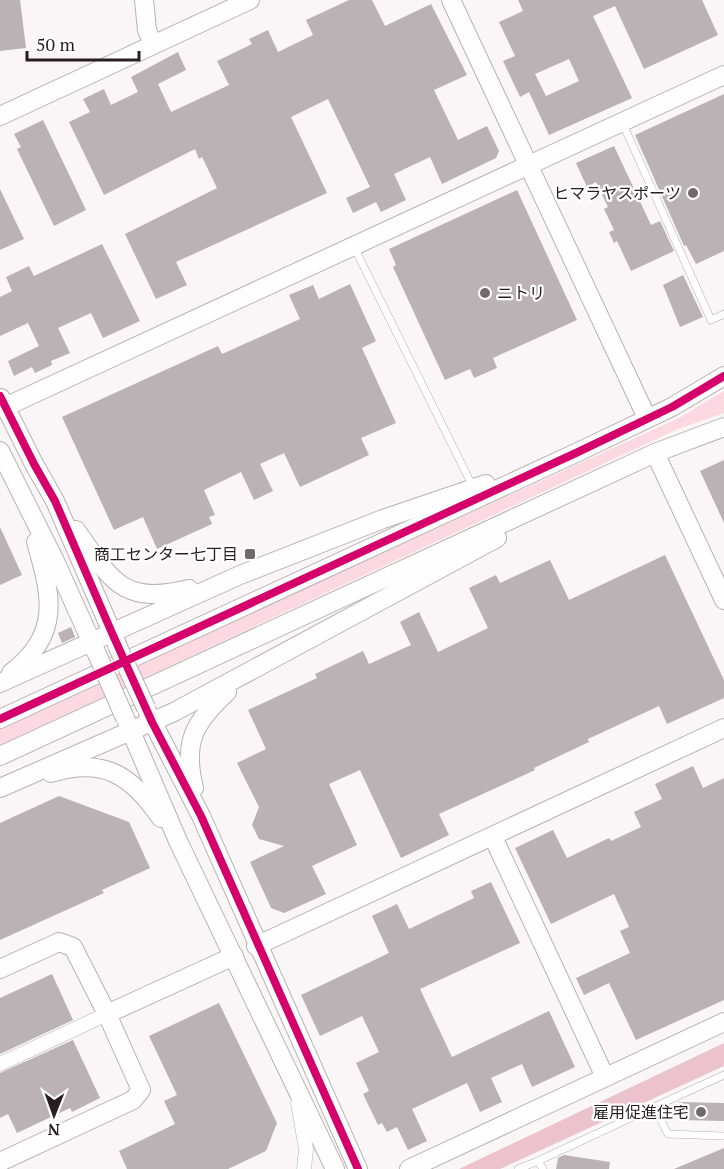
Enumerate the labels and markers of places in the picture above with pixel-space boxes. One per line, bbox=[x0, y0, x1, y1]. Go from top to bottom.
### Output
place label: ヒマラヤスポーツ bbox=[553, 182, 681, 204]
marker: ヒマラヤスポーツ bbox=[686, 186, 700, 200]
place label: ニトリ bbox=[497, 282, 545, 304]
marker: ニトリ bbox=[478, 286, 492, 300]
place label: 商工センター七丁目 bbox=[94, 543, 238, 565]
marker: 商工センター七丁目 bbox=[243, 547, 257, 561]
place label: 雇用促進住宅 bbox=[593, 1101, 689, 1123]
marker: 雇用促進住宅 bbox=[694, 1105, 708, 1119]

